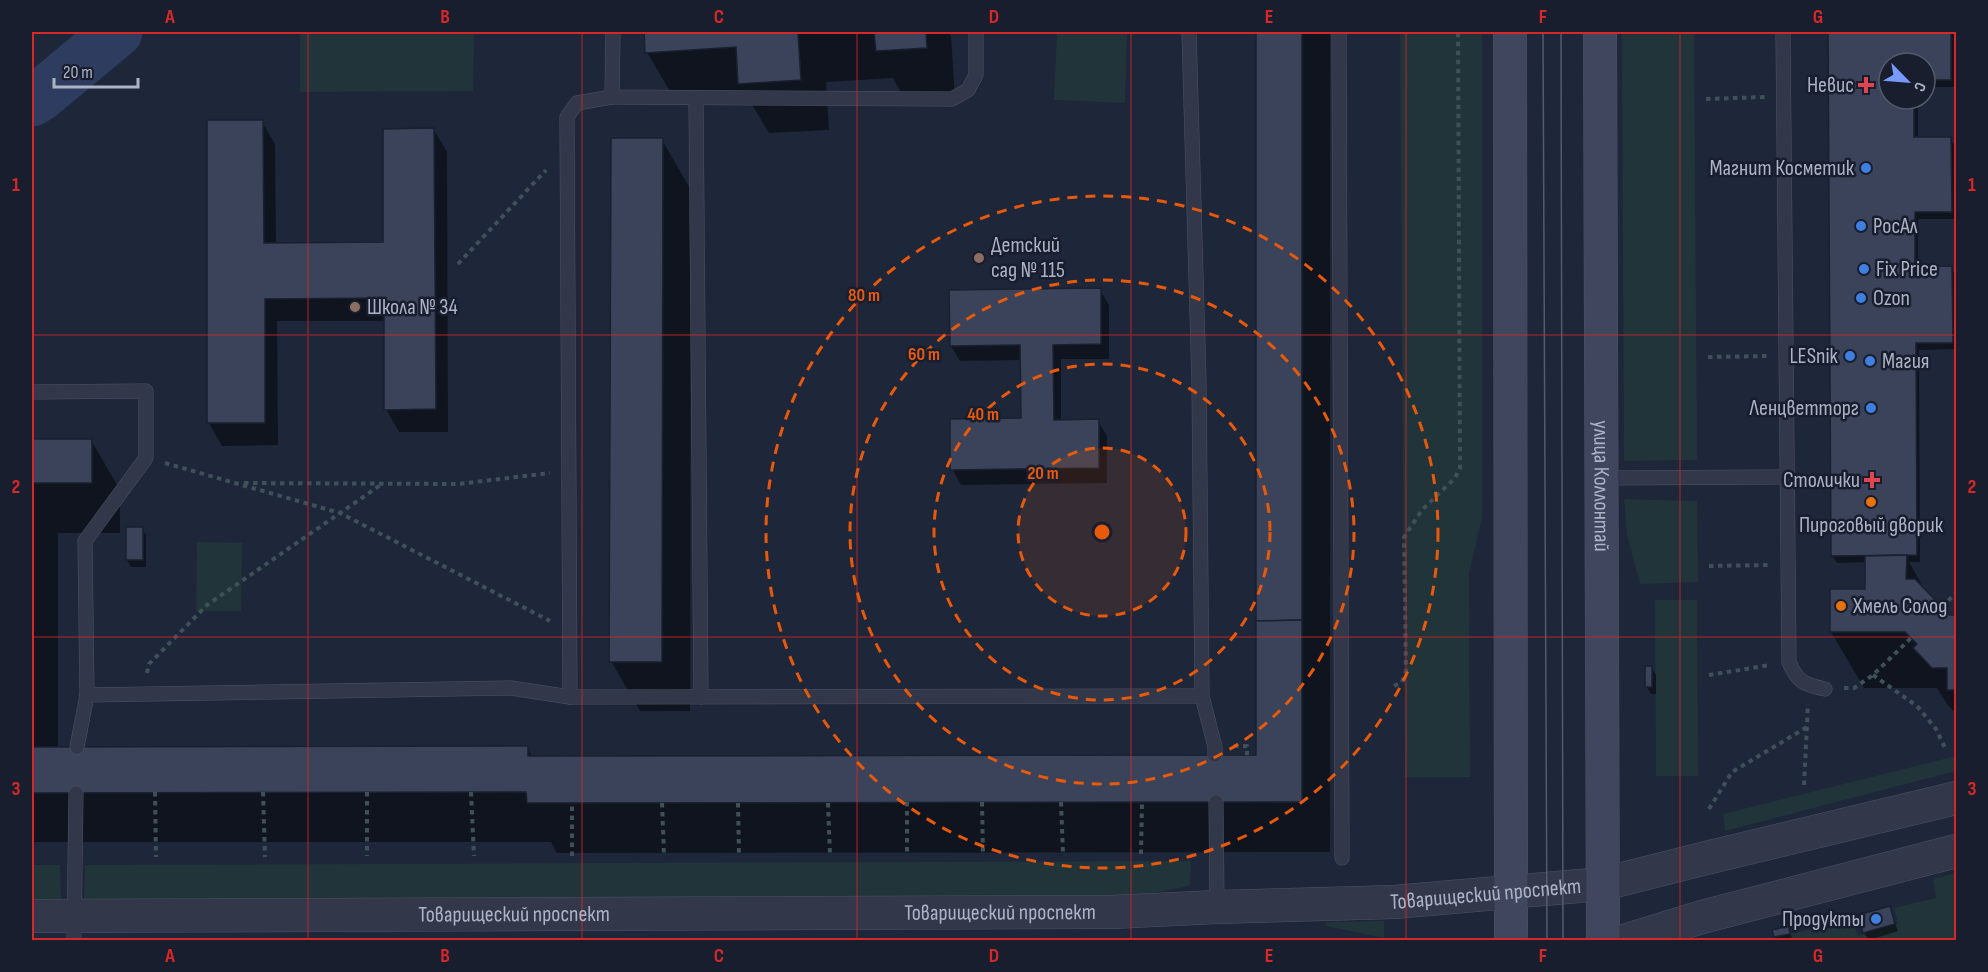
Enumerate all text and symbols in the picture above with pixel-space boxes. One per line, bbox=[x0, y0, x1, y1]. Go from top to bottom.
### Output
text: A bbox=[164, 5, 175, 29]
text: B bbox=[440, 5, 450, 29]
text: C bbox=[714, 5, 724, 29]
text: D bbox=[989, 5, 999, 29]
text: E bbox=[1265, 5, 1273, 29]
text: F bbox=[1539, 5, 1547, 29]
text: G bbox=[1813, 5, 1823, 29]
scale bar bbox=[54, 51, 138, 89]
north arrow bbox=[1877, 51, 1937, 111]
text: 20 m bbox=[63, 62, 93, 83]
place label: Невис bbox=[1807, 72, 1854, 99]
marker: Невис bbox=[1859, 78, 1873, 92]
text: С bbox=[1909, 79, 1930, 94]
place label: Магнит Косметик bbox=[1709, 155, 1855, 182]
marker: Магнит Косметик bbox=[1859, 161, 1873, 175]
text: 1 bbox=[12, 173, 20, 197]
text: 1 bbox=[1968, 173, 1976, 197]
place label: РосАл bbox=[1873, 213, 1918, 240]
marker: РосАл bbox=[1854, 219, 1868, 233]
place label: Детский сад № 115 bbox=[991, 232, 1065, 284]
marker: Детский сад № 115 bbox=[972, 251, 986, 265]
place label: Fix Price bbox=[1876, 256, 1938, 283]
marker: Fix Price bbox=[1857, 262, 1871, 276]
text: 80 m bbox=[848, 285, 880, 306]
place label: Ozon bbox=[1873, 285, 1910, 312]
marker: Ozon bbox=[1854, 291, 1868, 305]
place label: Школа № 34 bbox=[367, 294, 458, 321]
marker: Школа № 34 bbox=[348, 300, 362, 314]
place label: LESnik bbox=[1789, 343, 1839, 370]
text: 60 m bbox=[908, 344, 940, 365]
place label: Магия bbox=[1882, 348, 1929, 375]
marker: LESnik bbox=[1843, 349, 1857, 363]
marker: Магия bbox=[1863, 354, 1877, 368]
place label: Ленцветторг bbox=[1748, 395, 1859, 422]
marker: Ленцветторг bbox=[1864, 401, 1878, 415]
text: 40 m bbox=[967, 404, 999, 425]
street label: улица Коллонтай bbox=[1588, 420, 1615, 552]
text: 20 m bbox=[1027, 463, 1059, 484]
place label: Столички bbox=[1783, 467, 1860, 494]
marker: Столички bbox=[1865, 473, 1879, 487]
text: 2 bbox=[12, 475, 20, 499]
text: 2 bbox=[1968, 475, 1976, 499]
marker: Пироговый дворик bbox=[1864, 495, 1878, 509]
place label: Пироговый дворик bbox=[1799, 512, 1944, 539]
centre of rings bbox=[1092, 522, 1112, 542]
place label: Хмель Солод bbox=[1852, 593, 1947, 620]
marker: Хмель Солод bbox=[1834, 599, 1848, 613]
text: 3 bbox=[12, 777, 21, 801]
text: 3 bbox=[1968, 777, 1977, 801]
street label: Товарищеский проспект bbox=[1390, 872, 1582, 916]
street label: Товарищеский проспект bbox=[904, 899, 1096, 926]
street label: Товарищеский проспект bbox=[418, 900, 610, 928]
place label: Продукты bbox=[1782, 906, 1864, 933]
marker: Продукты bbox=[1869, 912, 1883, 926]
text: A bbox=[164, 944, 175, 968]
text: B bbox=[440, 944, 450, 968]
text: C bbox=[714, 944, 724, 968]
text: D bbox=[989, 944, 999, 968]
text: E bbox=[1265, 944, 1273, 968]
text: F bbox=[1539, 944, 1547, 968]
text: G bbox=[1813, 944, 1823, 968]

